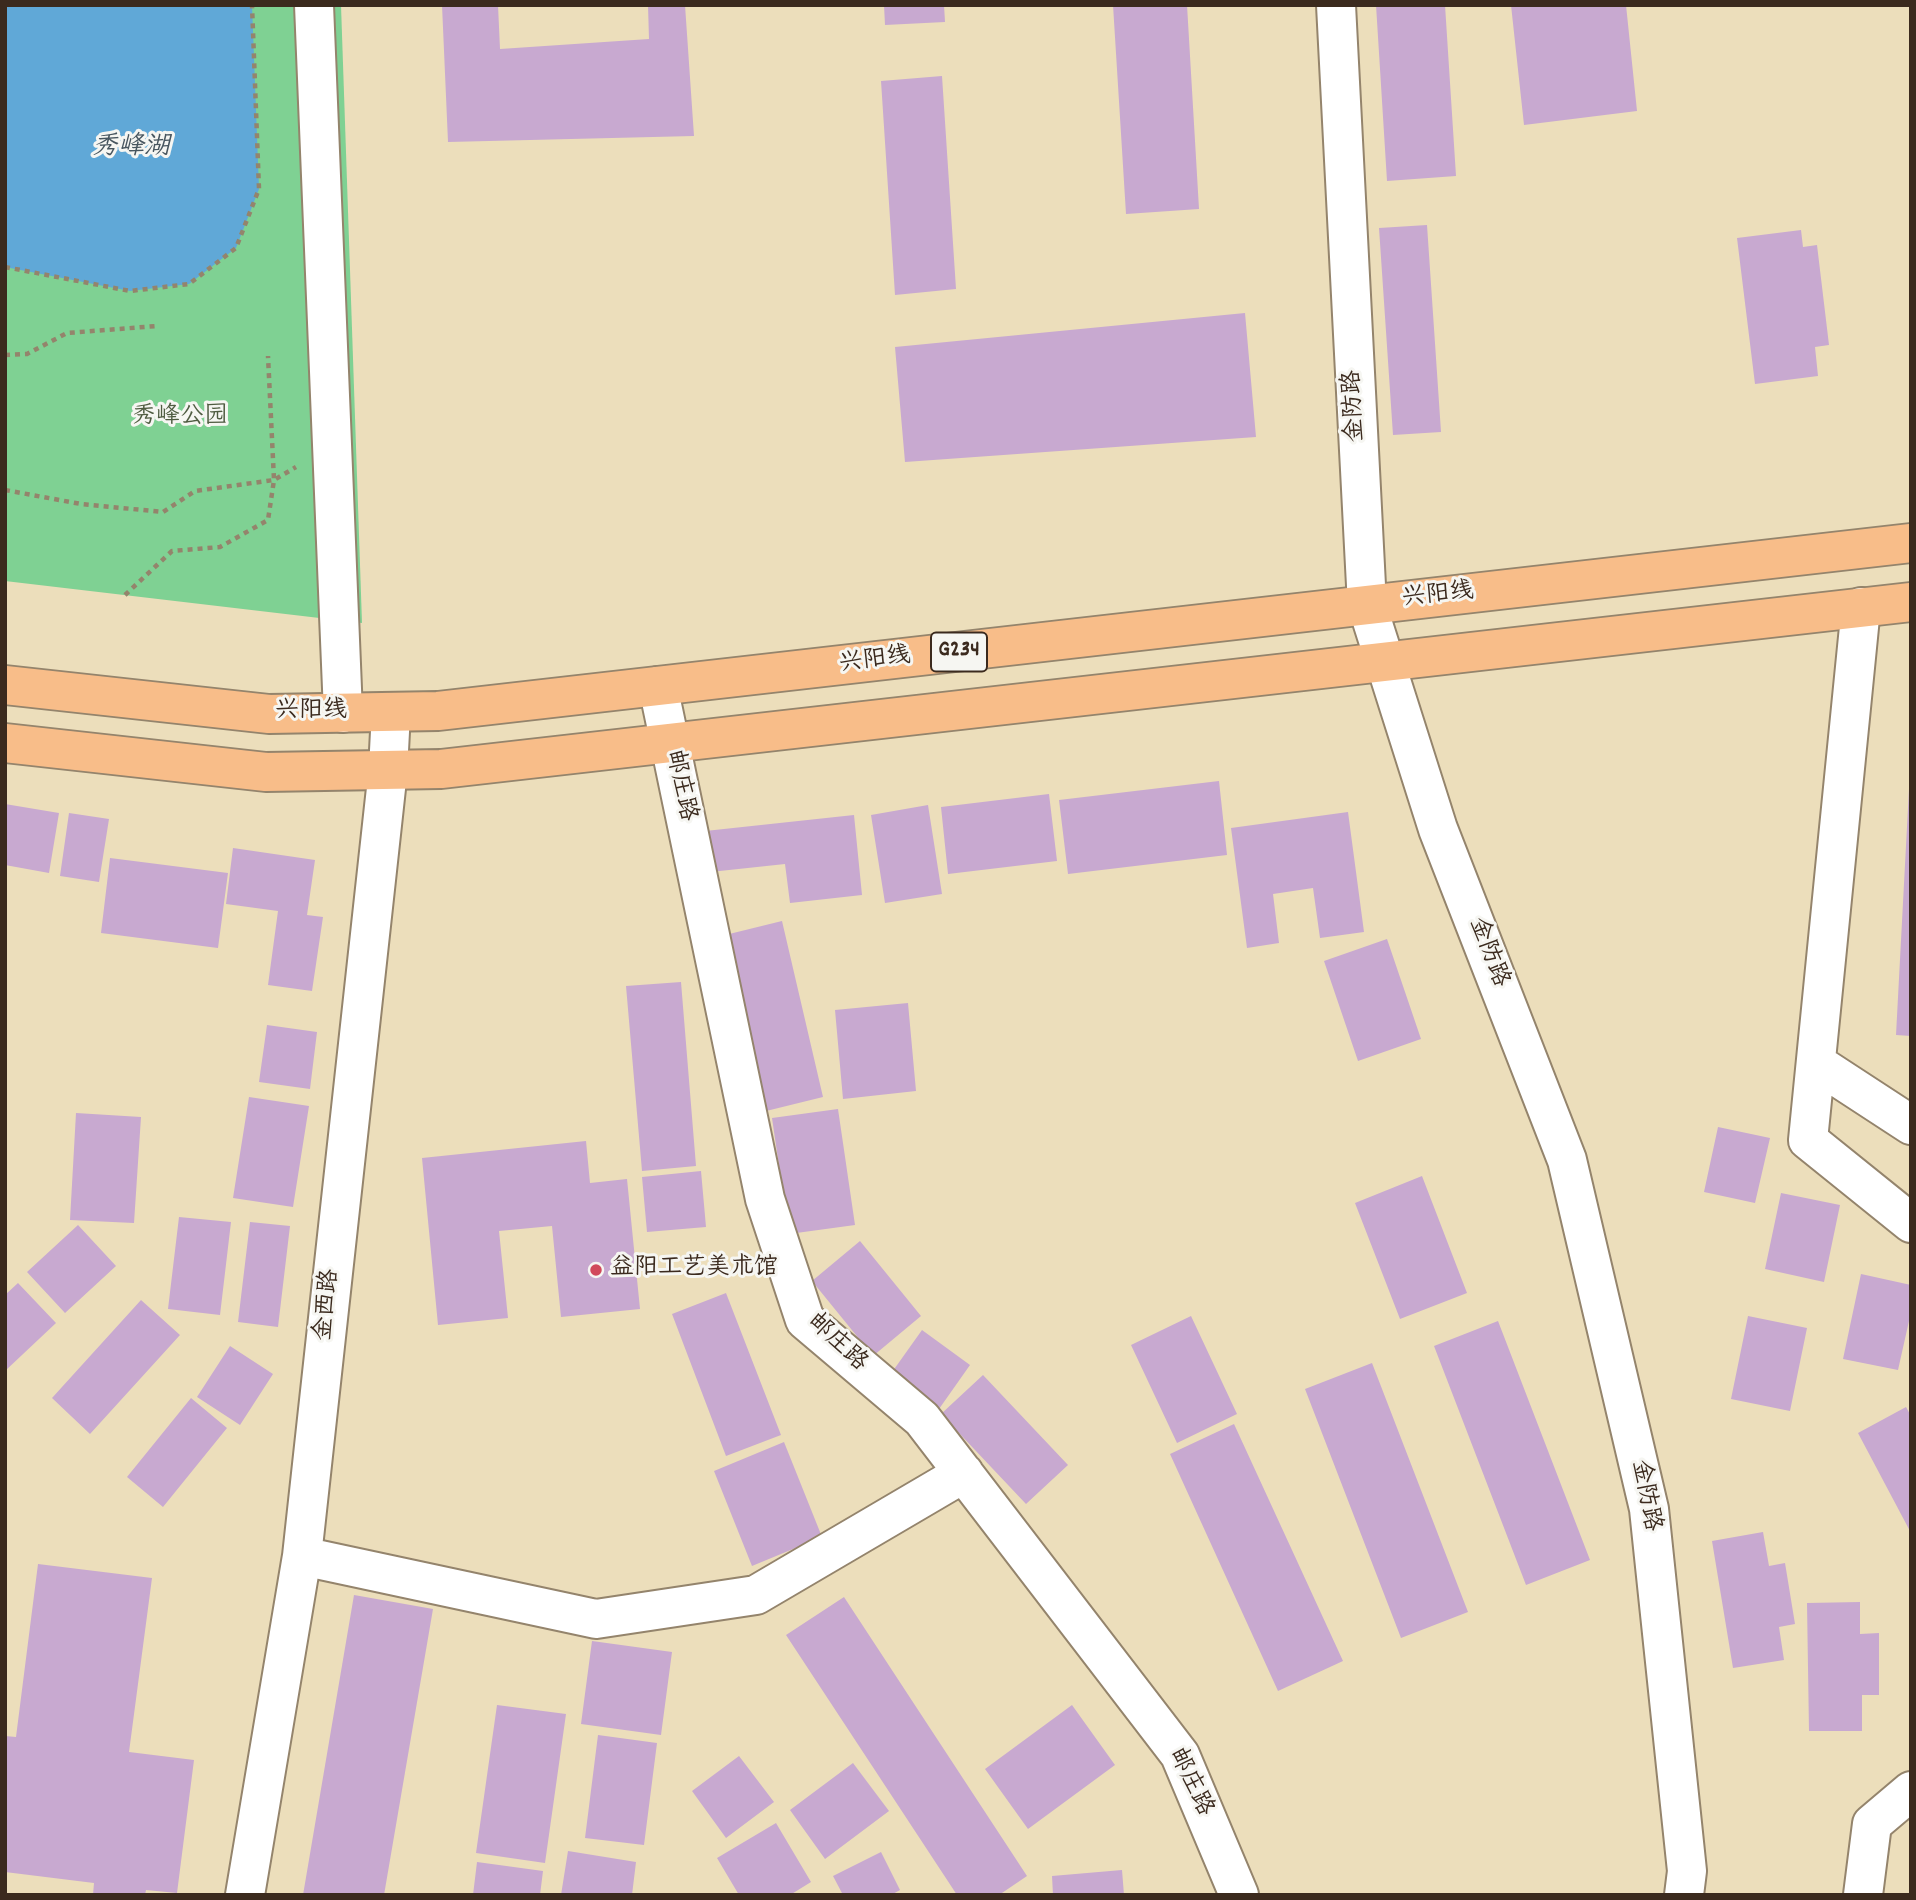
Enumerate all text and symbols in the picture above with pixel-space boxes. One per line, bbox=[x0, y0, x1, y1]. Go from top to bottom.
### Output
water label: 秀峰湖 bbox=[92, 133, 170, 165]
street label: 金防路 bbox=[1340, 369, 1372, 443]
park label: 秀峰公园 bbox=[132, 405, 228, 433]
street label: 兴阳线 bbox=[1401, 579, 1475, 615]
road number: G234 bbox=[931, 632, 987, 672]
street label: 兴阳线 bbox=[838, 643, 912, 681]
street label: 兴阳线 bbox=[275, 699, 347, 727]
street label: 邮庄路 bbox=[657, 748, 701, 824]
street label: 金防路 bbox=[1461, 914, 1513, 992]
place label: 益阳工艺美术馆 bbox=[610, 1256, 778, 1284]
marker: 益阳工艺美术馆 bbox=[588, 1262, 604, 1278]
street label: 金西路 bbox=[311, 1268, 347, 1342]
street label: 邮庄路 bbox=[800, 1309, 872, 1379]
street label: 金防路 bbox=[1623, 1458, 1665, 1534]
street label: 邮庄路 bbox=[1160, 1744, 1218, 1822]

